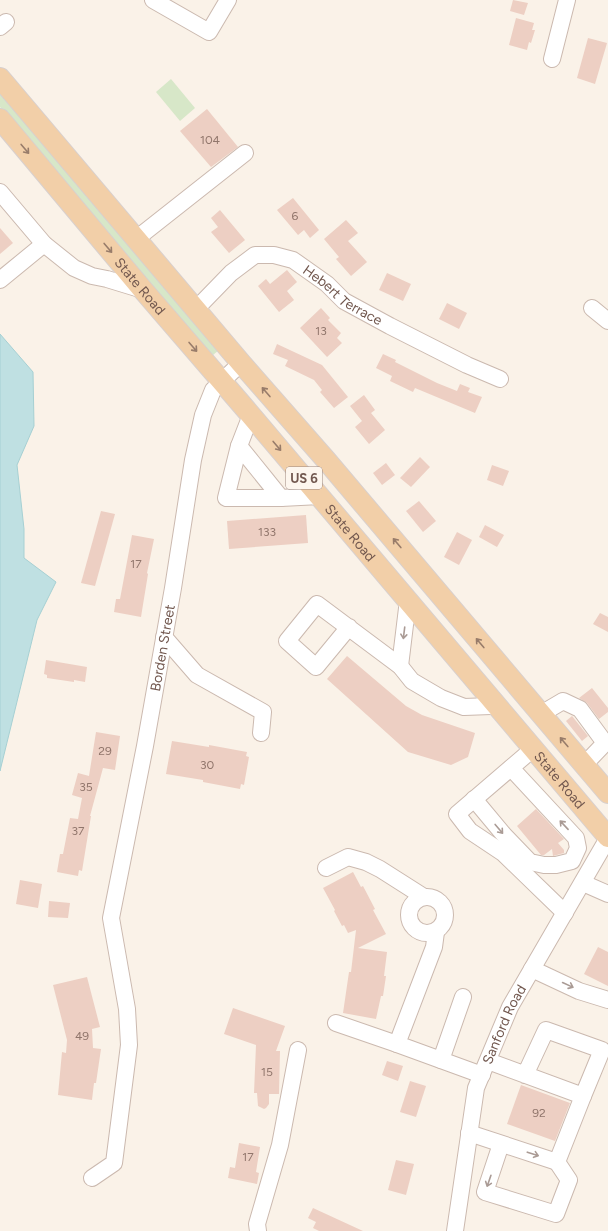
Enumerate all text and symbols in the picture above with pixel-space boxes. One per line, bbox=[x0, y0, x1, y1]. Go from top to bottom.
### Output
house number: 104 bbox=[200, 133, 221, 147]
one-way arrow bbox=[20, 143, 29, 154]
house number: 6 bbox=[292, 209, 299, 223]
one-way arrow bbox=[104, 243, 113, 254]
street label: State Road bbox=[111, 254, 169, 318]
street label: Hebert Terrace bbox=[300, 261, 386, 329]
house number: 13 bbox=[315, 324, 327, 338]
one-way arrow bbox=[188, 342, 197, 353]
one-way arrow bbox=[262, 386, 271, 397]
one-way arrow bbox=[273, 441, 282, 451]
road number: US 6 bbox=[286, 467, 322, 489]
street label: State Road bbox=[321, 501, 379, 565]
house number: 133 bbox=[258, 525, 276, 539]
one-way arrow bbox=[392, 538, 401, 549]
house number: 17 bbox=[130, 557, 142, 571]
street label: Borden Street bbox=[146, 603, 178, 693]
one-way arrow bbox=[400, 626, 408, 639]
one-way arrow bbox=[476, 637, 485, 648]
one-way arrow bbox=[560, 737, 569, 747]
house number: 29 bbox=[98, 744, 112, 758]
street label: State Road bbox=[531, 748, 589, 812]
house number: 30 bbox=[200, 758, 214, 772]
house number: 35 bbox=[79, 780, 93, 794]
one-way arrow bbox=[560, 820, 569, 830]
house number: 37 bbox=[72, 824, 85, 838]
one-way arrow bbox=[495, 824, 504, 834]
street label: Sanford Road bbox=[479, 982, 530, 1067]
one-way arrow bbox=[561, 982, 573, 989]
house number: 49 bbox=[75, 1029, 89, 1043]
house number: 15 bbox=[261, 1065, 273, 1079]
house number: 92 bbox=[532, 1106, 546, 1120]
house number: 17 bbox=[242, 1150, 254, 1164]
one-way arrow bbox=[526, 1151, 539, 1158]
one-way arrow bbox=[485, 1174, 492, 1187]

